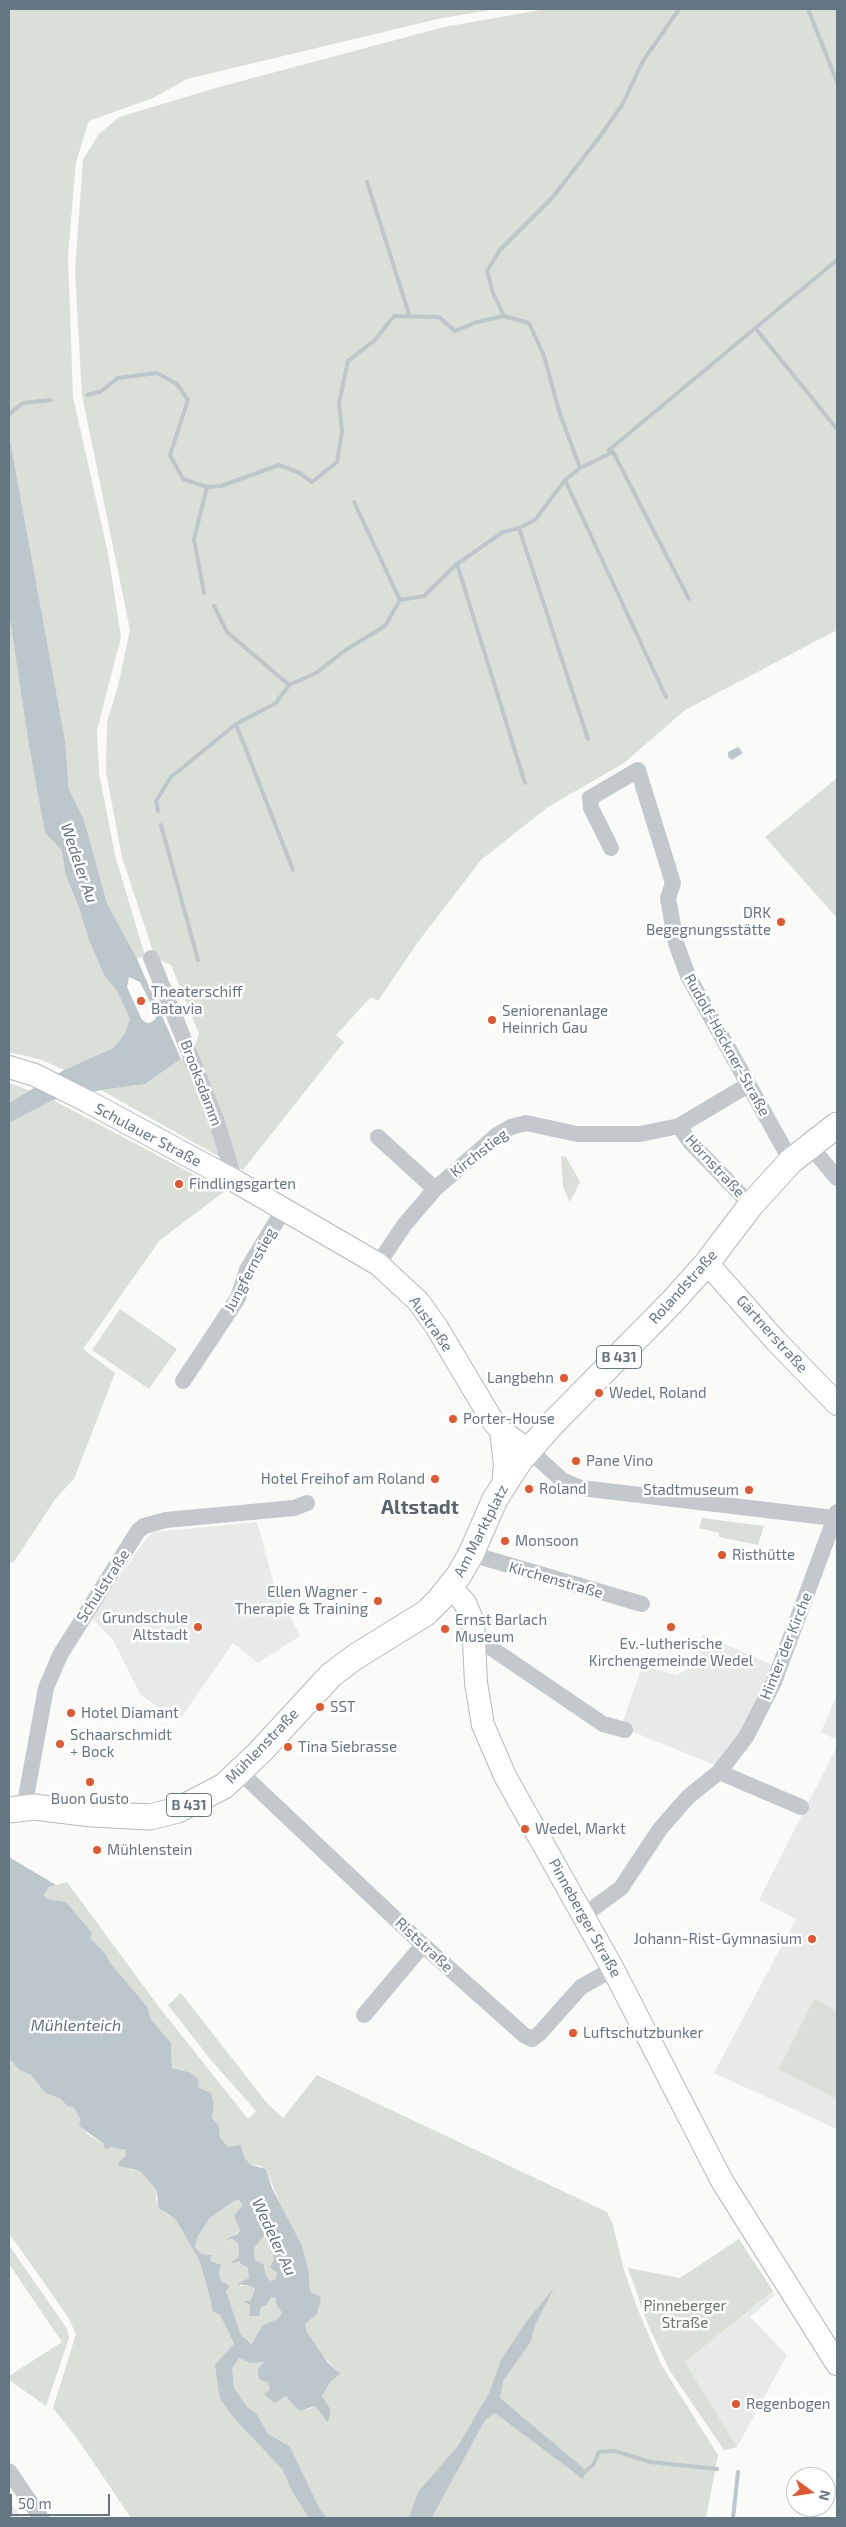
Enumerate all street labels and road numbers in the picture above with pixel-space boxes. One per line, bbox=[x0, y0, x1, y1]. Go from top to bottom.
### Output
street label: Rudolf-Höckner-Straße bbox=[680, 971, 774, 1119]
street label: Brooksdamm bbox=[176, 1038, 226, 1128]
street label: Schulauer Straße bbox=[92, 1099, 204, 1171]
street label: Kirchstieg bbox=[447, 1125, 511, 1181]
street label: Hörnstraße bbox=[681, 1131, 749, 1201]
street label: Jungfernstieg bbox=[220, 1225, 280, 1315]
street label: Rolandstraße bbox=[645, 1246, 721, 1328]
street label: Gärtnerstraße bbox=[733, 1292, 811, 1376]
street label: Austraße bbox=[405, 1293, 457, 1355]
road number: B 431 bbox=[596, 1345, 642, 1368]
street label: Am Marktplatz bbox=[450, 1482, 512, 1580]
street label: Schulstraße bbox=[73, 1546, 133, 1626]
street label: Kirchenstraße bbox=[507, 1558, 605, 1602]
street label: Hinter der Kirche bbox=[756, 1590, 816, 1702]
street label: Mühlenstraße bbox=[222, 1705, 302, 1787]
road number: B 431 bbox=[166, 1794, 212, 1816]
street label: Pinneberger Straße bbox=[545, 1856, 625, 1980]
street label: Riststraße bbox=[392, 1914, 456, 1976]

